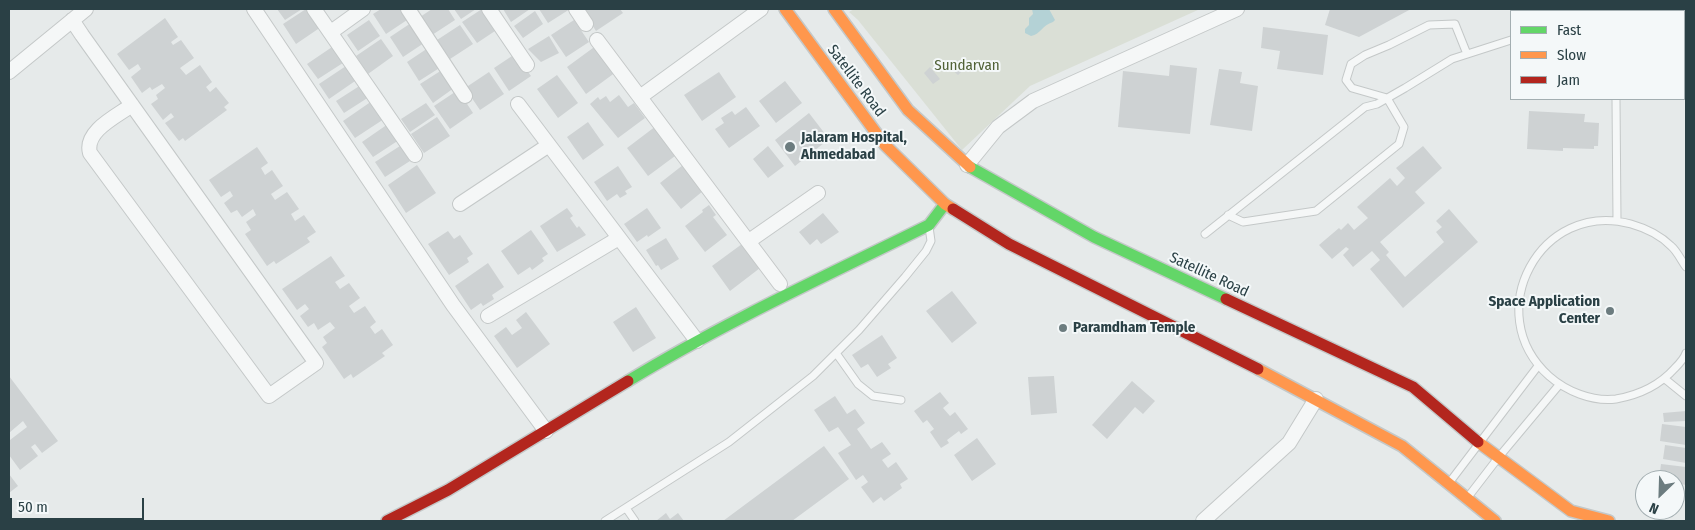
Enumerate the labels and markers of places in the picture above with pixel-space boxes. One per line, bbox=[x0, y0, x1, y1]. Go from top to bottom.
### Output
place label: Jalaram Hospital, Ahmedabad bbox=[801, 129, 907, 164]
marker: Jalaram Hospital, Ahmedabad bbox=[783, 140, 797, 154]
place label: Space Application Center bbox=[1488, 293, 1600, 328]
marker: Space Application Center bbox=[1604, 305, 1616, 317]
place label: Paramdham Temple bbox=[1073, 319, 1195, 337]
marker: Paramdham Temple bbox=[1057, 322, 1069, 334]

